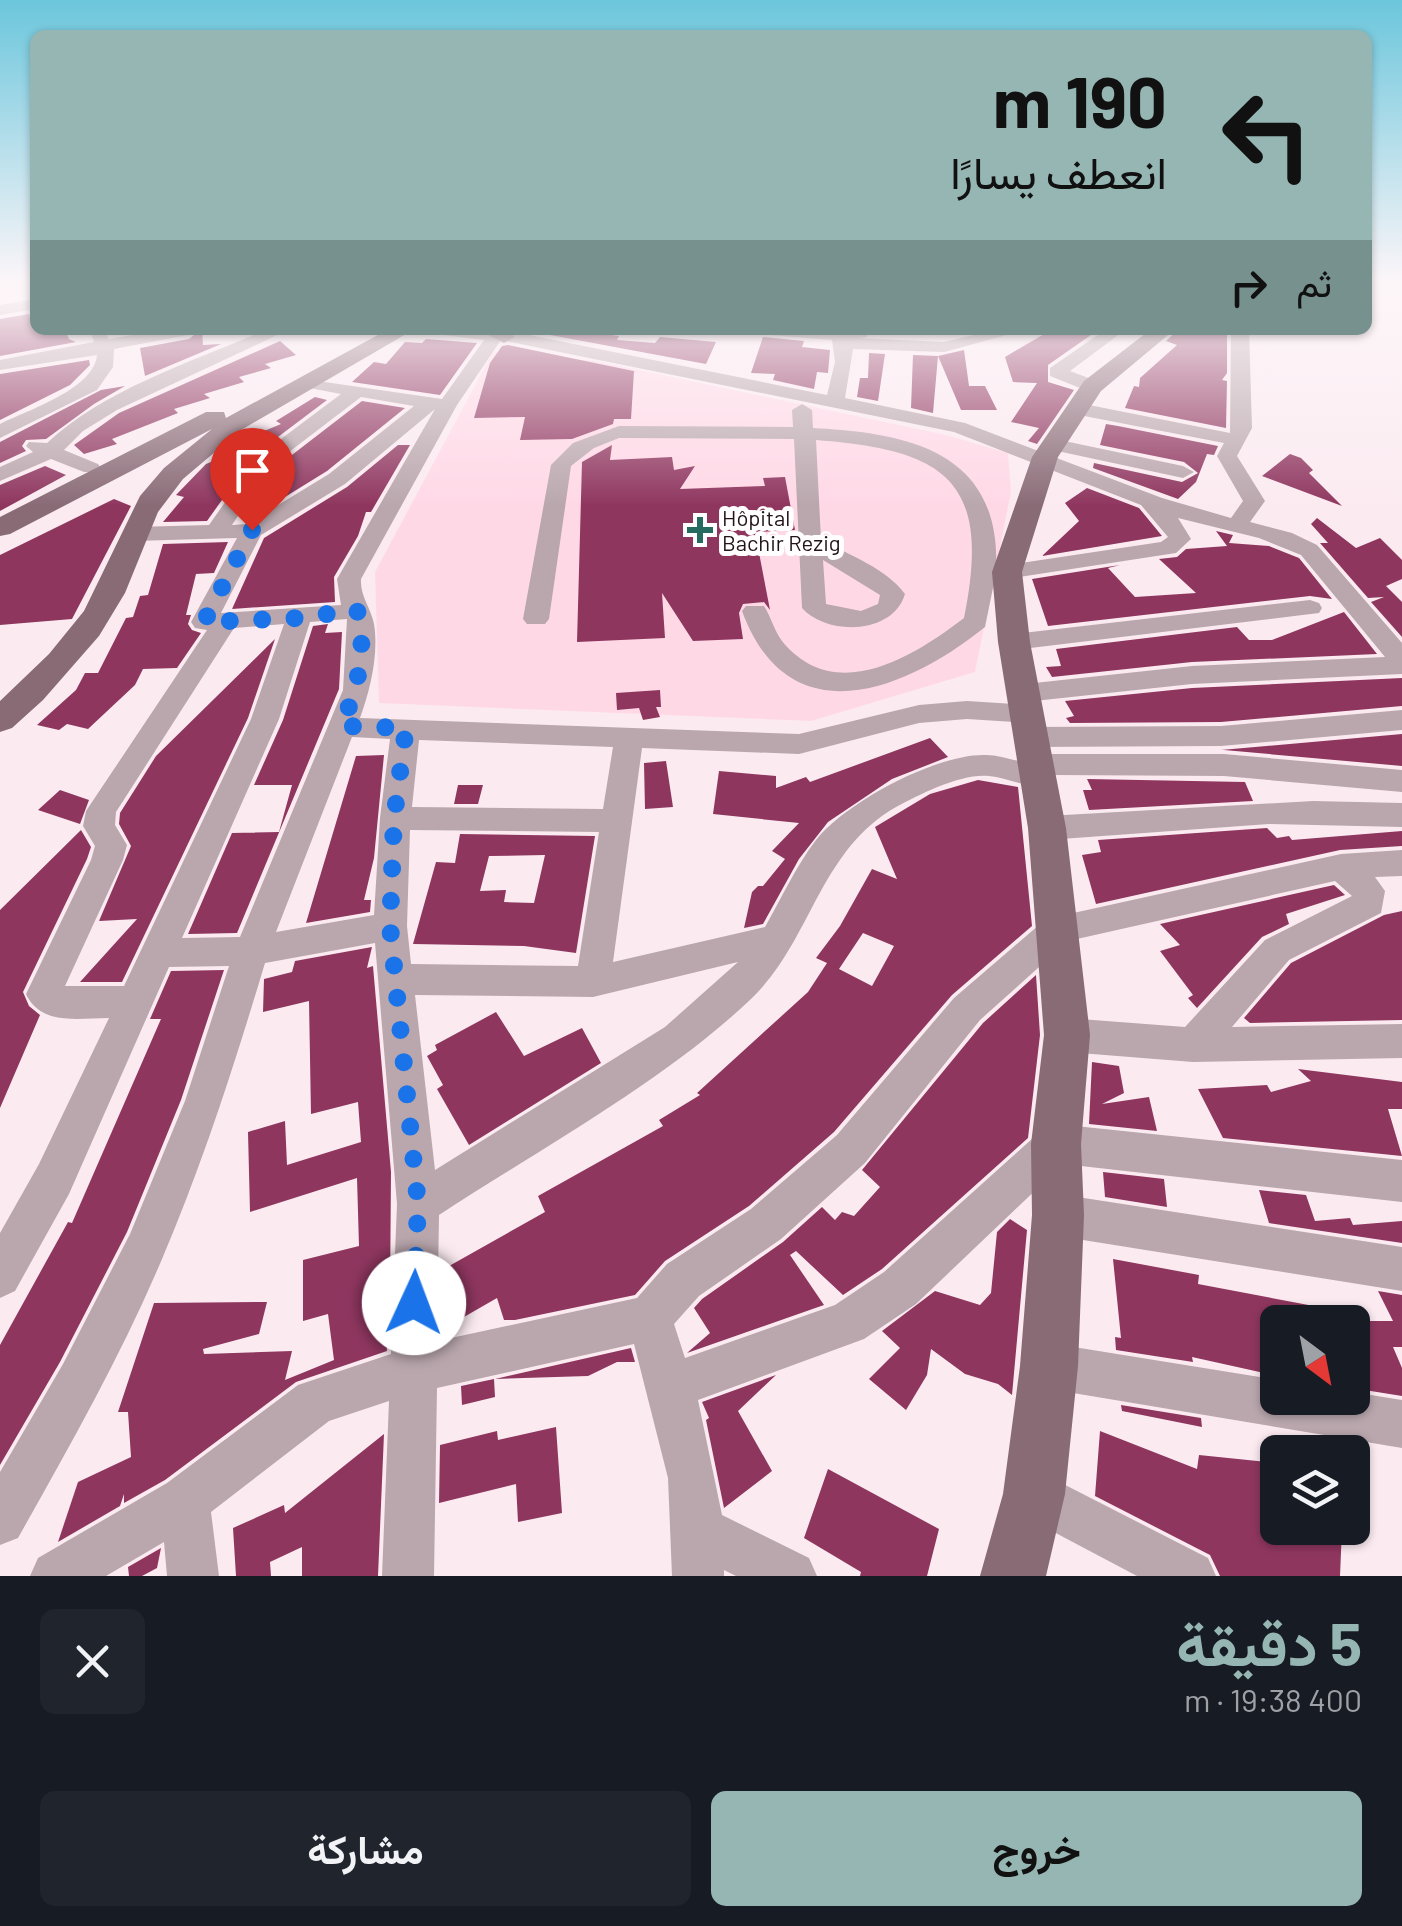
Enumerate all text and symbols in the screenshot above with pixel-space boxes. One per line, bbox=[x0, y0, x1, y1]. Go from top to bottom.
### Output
text: 190 m bbox=[993, 58, 1167, 142]
icon: left bbox=[1202, 70, 1332, 200]
text: انعطف يسارًا bbox=[950, 144, 1167, 198]
text: ثم bbox=[1296, 259, 1332, 305]
icon: right bbox=[1221, 260, 1276, 315]
pin bbox=[210, 428, 295, 531]
icon: arrive bbox=[225, 443, 280, 498]
place label: Hôpital Bachir Rezig bbox=[722, 504, 841, 555]
marker: Hôpital Bachir Rezig bbox=[687, 517, 713, 543]
position arrow bbox=[362, 1251, 466, 1355]
north arrow bbox=[1260, 1305, 1370, 1415]
map controls bbox=[1260, 1305, 1370, 1545]
button: layers bbox=[1260, 1435, 1370, 1545]
text: 5 دقيقة bbox=[1176, 1606, 1362, 1678]
button: close bbox=[40, 1609, 145, 1714]
text: 400 m · 19:38 bbox=[1184, 1680, 1362, 1718]
button: مشاركة bbox=[40, 1791, 691, 1906]
button: خروج bbox=[711, 1791, 1362, 1906]

